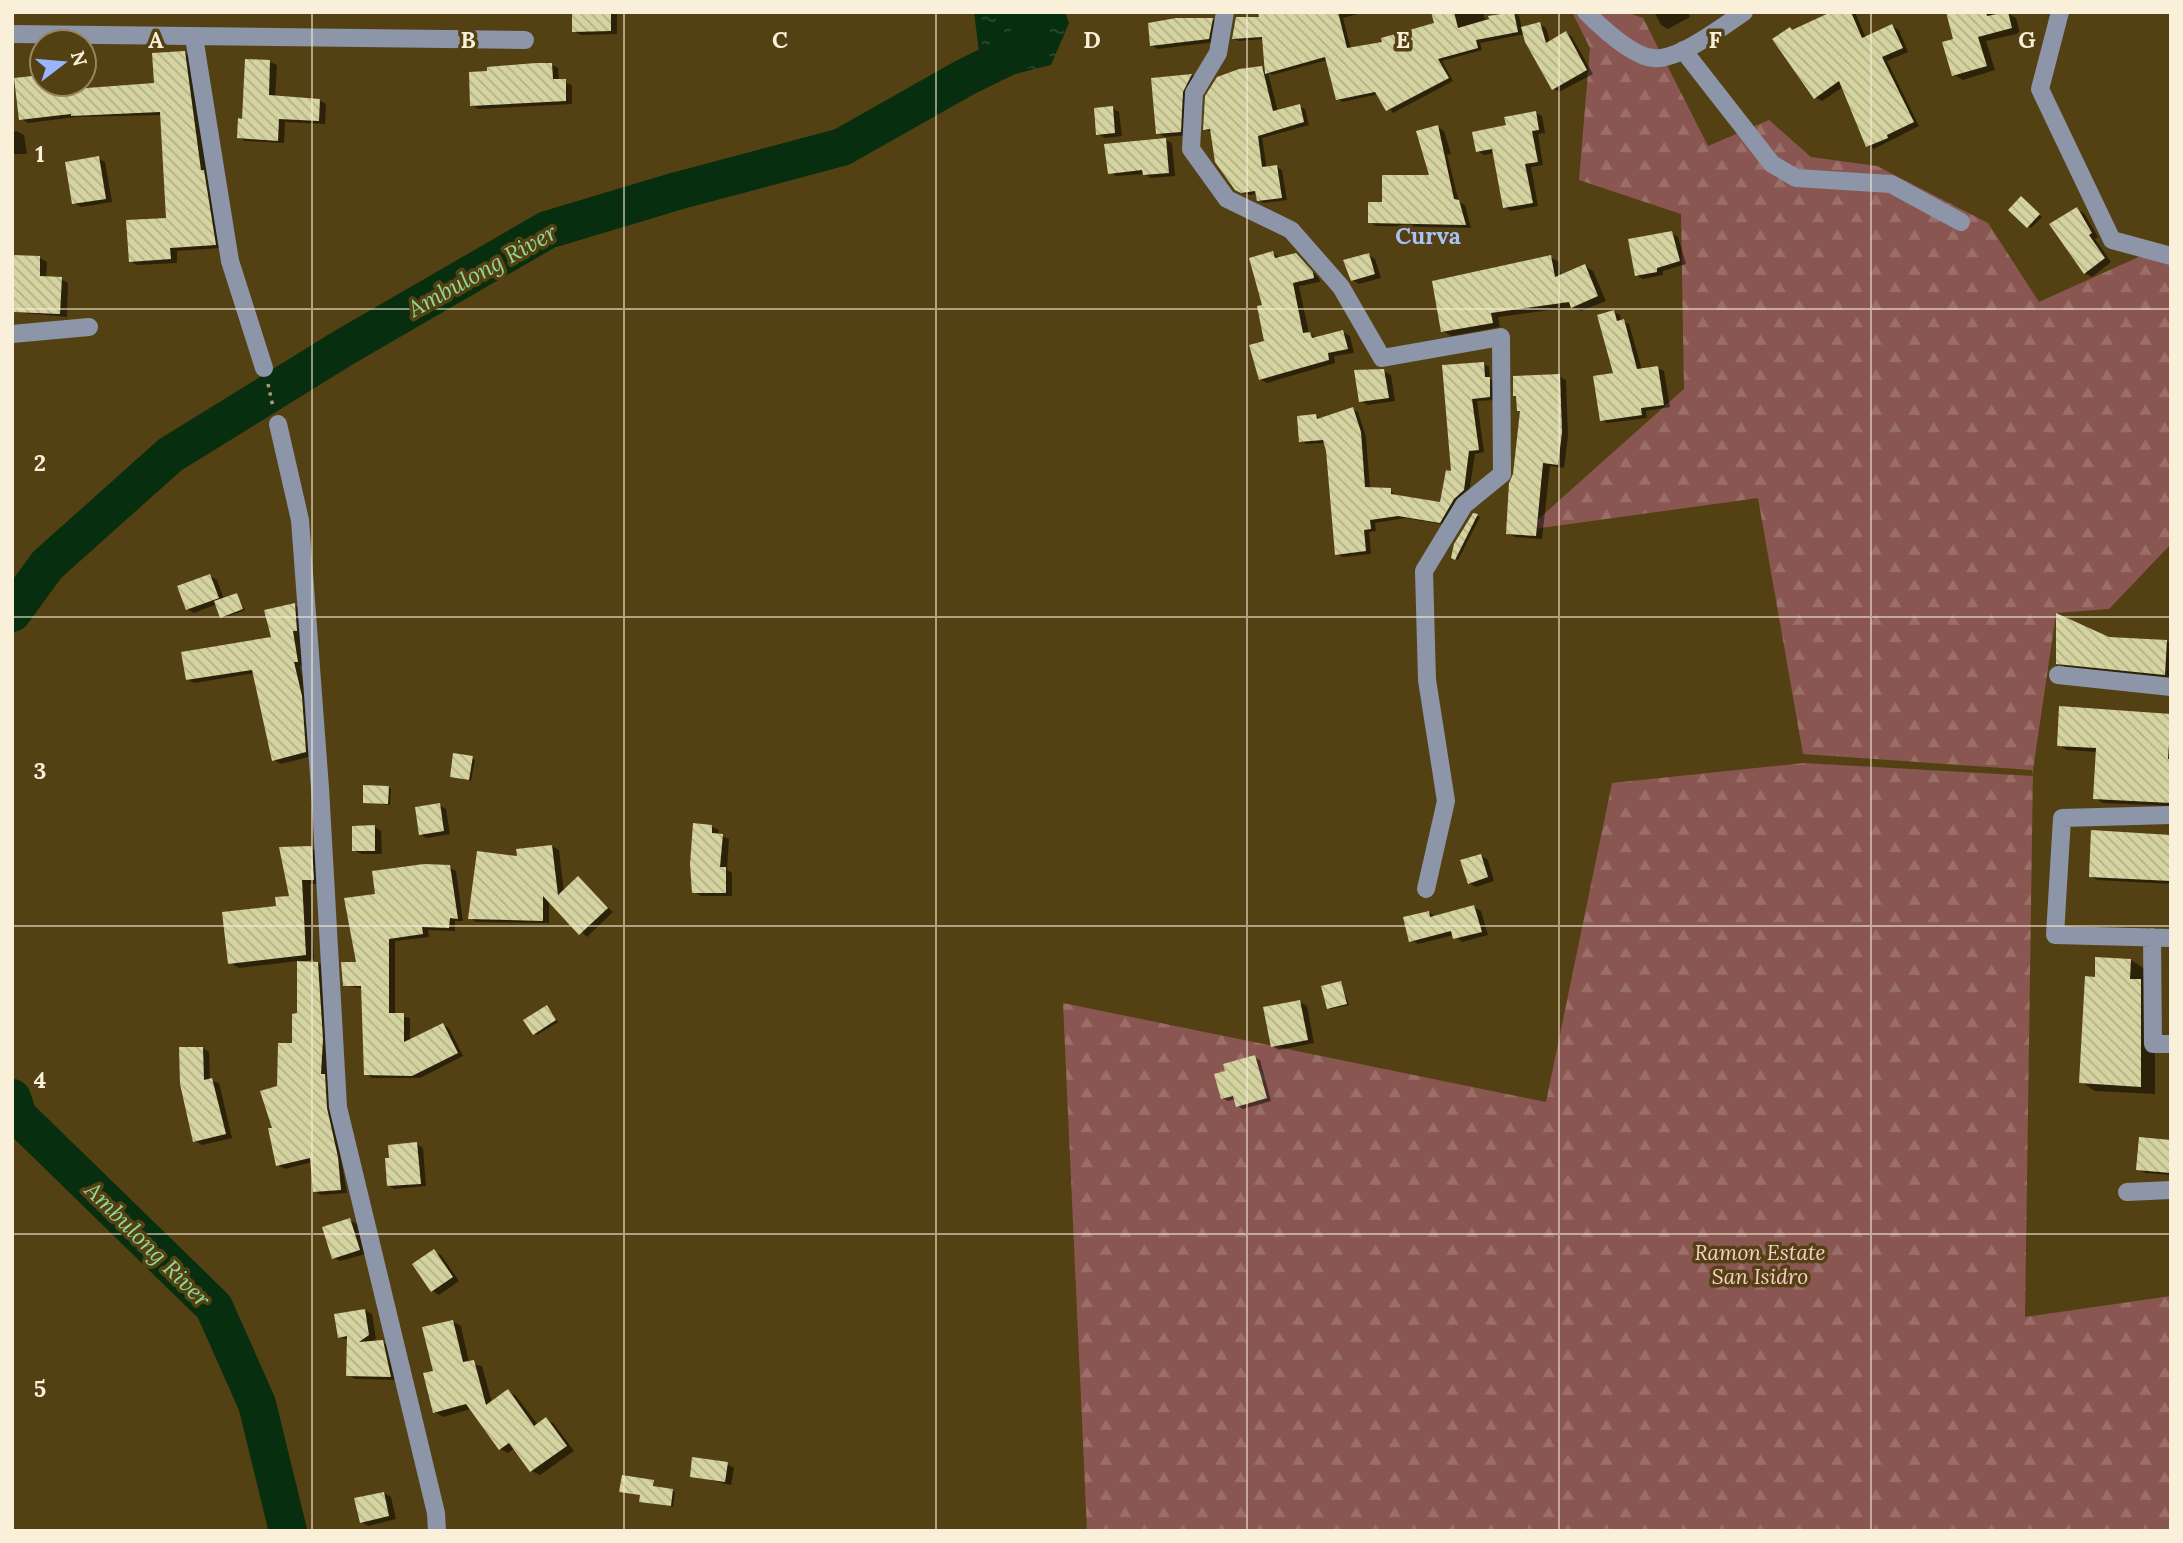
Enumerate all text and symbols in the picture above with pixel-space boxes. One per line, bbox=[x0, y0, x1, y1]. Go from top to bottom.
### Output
text: A bbox=[148, 25, 164, 54]
text: B bbox=[460, 25, 476, 54]
text: C bbox=[772, 25, 788, 54]
text: D bbox=[1083, 25, 1101, 54]
text: E bbox=[1396, 25, 1410, 54]
text: F bbox=[1708, 25, 1722, 54]
text: G bbox=[2018, 25, 2036, 54]
north arrow bbox=[28, 28, 98, 98]
text: N bbox=[66, 48, 93, 69]
text: 1 bbox=[35, 139, 45, 168]
water label: Ambulong River bbox=[402, 217, 562, 323]
district label: Curva bbox=[1395, 221, 1461, 250]
text: 2 bbox=[34, 448, 46, 477]
text: 3 bbox=[34, 756, 46, 785]
text: 4 bbox=[34, 1065, 46, 1094]
water label: Ambulong River bbox=[78, 1174, 217, 1313]
park label: Ramon Estate San Isidro bbox=[1694, 1239, 1826, 1290]
text: 5 bbox=[34, 1374, 46, 1403]

